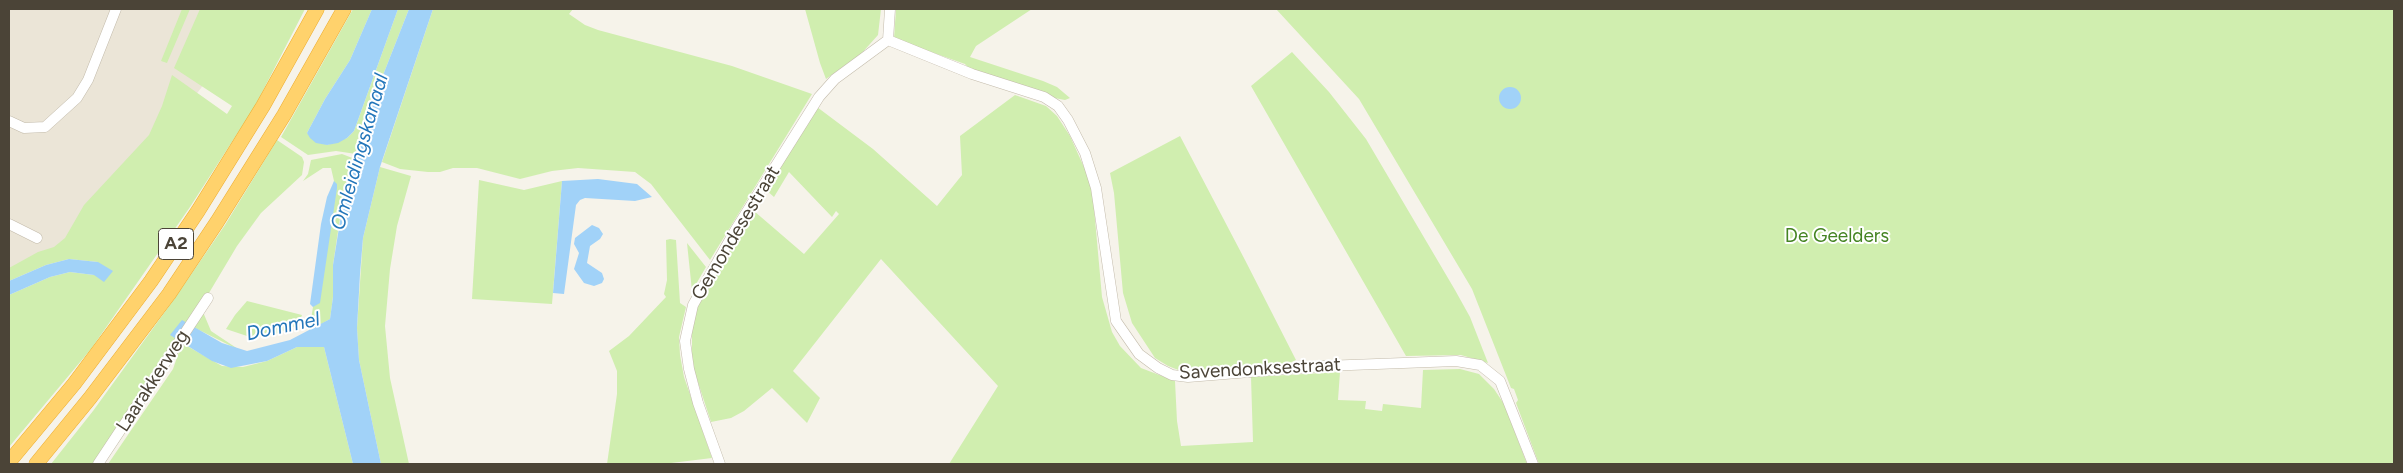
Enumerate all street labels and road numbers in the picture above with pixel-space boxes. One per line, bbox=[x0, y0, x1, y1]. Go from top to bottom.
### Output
street label: Gemondesestraat bbox=[687, 162, 785, 304]
road number: A2 bbox=[158, 228, 194, 260]
street label: Laarakkerweg bbox=[112, 326, 194, 436]
street label: Savendonksestraat bbox=[1178, 353, 1342, 385]

